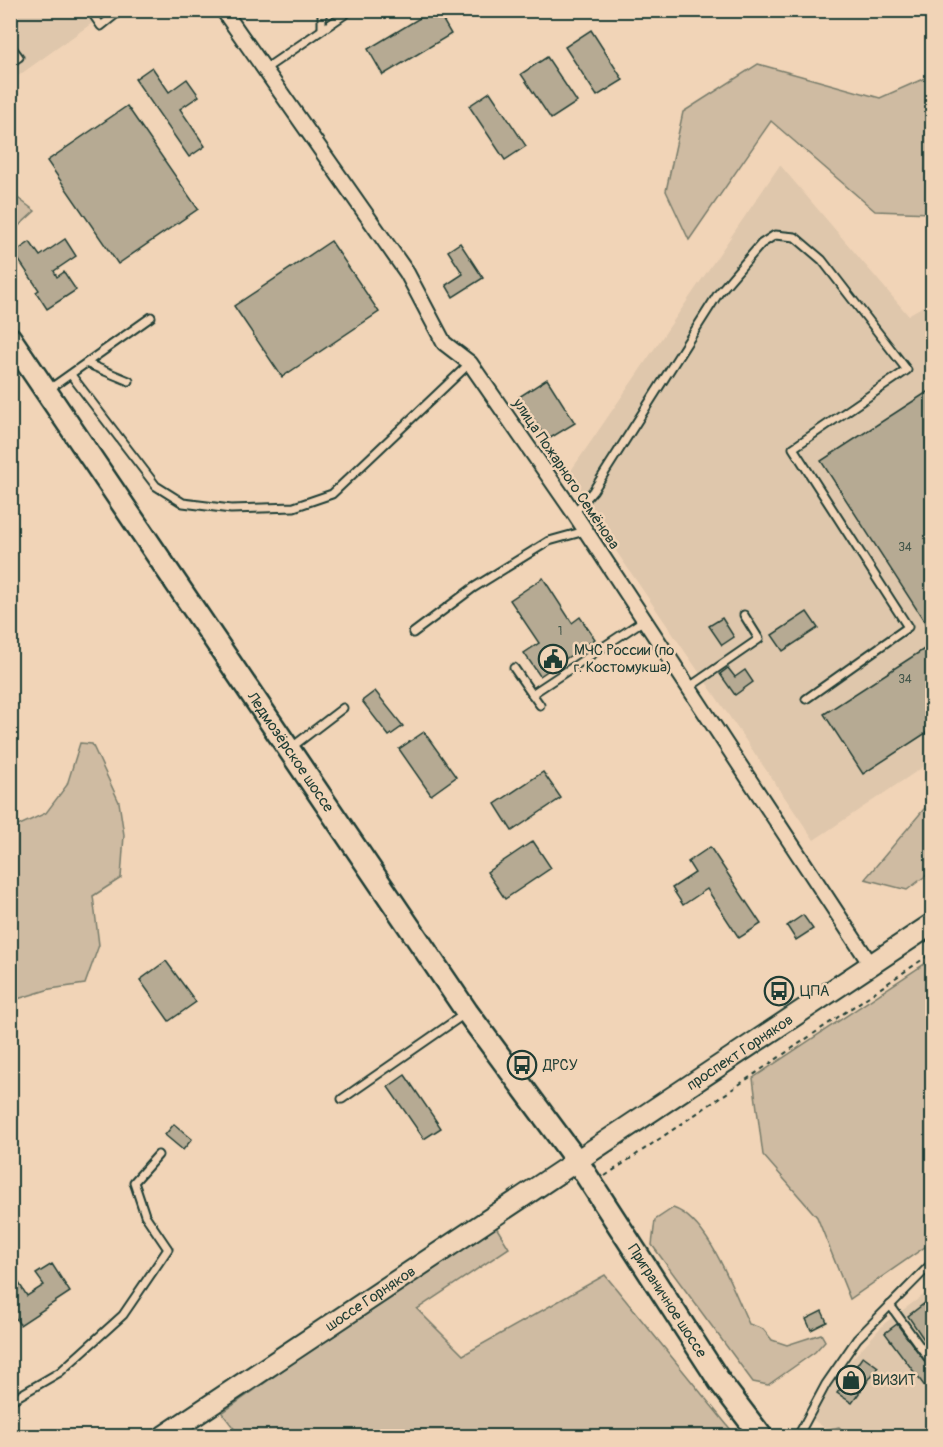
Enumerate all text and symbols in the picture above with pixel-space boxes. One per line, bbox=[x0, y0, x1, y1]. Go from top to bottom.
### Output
street label: улица Пожарного Семёнова bbox=[508, 394, 624, 553]
house number: 34 bbox=[898, 540, 912, 555]
house number: 1 bbox=[558, 624, 562, 639]
place label: МЧС России (по г. Костомукша) bbox=[574, 641, 674, 677]
public building icon: МЧС России (по г. Костомукша) bbox=[537, 643, 569, 675]
house number: 34 bbox=[898, 672, 912, 687]
street label: Ледмозёрское шоссе bbox=[243, 687, 338, 816]
bus stop icon: ЦПА bbox=[763, 975, 795, 1007]
place label: ЦПА bbox=[800, 982, 830, 1001]
street label: проспект Горняков bbox=[683, 1010, 797, 1094]
bus stop icon: ДРСУ bbox=[506, 1049, 538, 1081]
place label: ДРСУ bbox=[542, 1056, 578, 1075]
street label: Приграничное шоссе bbox=[624, 1240, 711, 1362]
street label: шоссе Горняков bbox=[322, 1261, 419, 1335]
shop icon: ВИЗИТ bbox=[835, 1364, 867, 1396]
place label: ВИЗИТ bbox=[872, 1371, 916, 1390]

